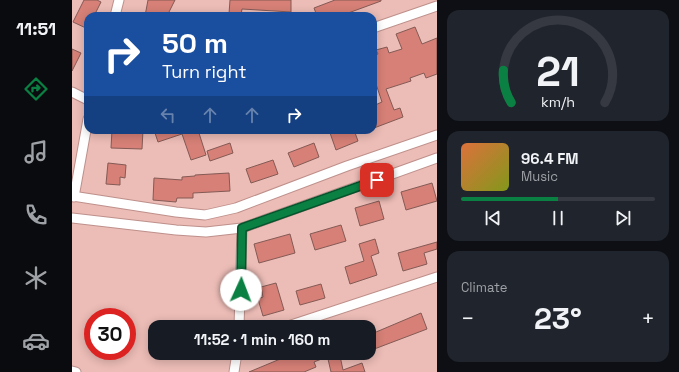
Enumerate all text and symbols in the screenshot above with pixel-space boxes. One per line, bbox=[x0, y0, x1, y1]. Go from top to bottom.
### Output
text: 11:51 bbox=[16, 17, 56, 40]
text: 50 m bbox=[162, 25, 228, 61]
icon: right bbox=[96, 28, 148, 80]
text: 21 bbox=[536, 45, 580, 98]
text: Turn right bbox=[162, 60, 246, 83]
icon: directions bbox=[22, 75, 50, 103]
text: km/h bbox=[541, 93, 575, 111]
icon: left bbox=[157, 104, 179, 126]
icon: ahead bbox=[199, 104, 221, 126]
icon: ahead bbox=[241, 104, 263, 126]
icon: right bbox=[283, 104, 305, 126]
icon: music bbox=[22, 138, 50, 166]
text: 96.4 FM bbox=[521, 149, 579, 168]
pin bbox=[360, 163, 394, 197]
text: Music bbox=[521, 168, 558, 185]
icon: arrive bbox=[366, 169, 388, 191]
icon: phone bbox=[22, 201, 50, 229]
icon: previous bbox=[482, 207, 504, 229]
icon: pause bbox=[547, 207, 569, 229]
icon: next bbox=[612, 207, 634, 229]
icon: climate bbox=[22, 264, 50, 292]
position arrow bbox=[220, 269, 262, 311]
text: Climate bbox=[461, 279, 507, 296]
text: 23° bbox=[534, 299, 582, 338]
text: − bbox=[461, 304, 475, 332]
text: + bbox=[641, 304, 655, 332]
speed limit sign: 30 bbox=[84, 308, 136, 360]
icon: car bbox=[22, 327, 50, 355]
text: 11:52 · 1 min · 160 m bbox=[194, 330, 330, 349]

